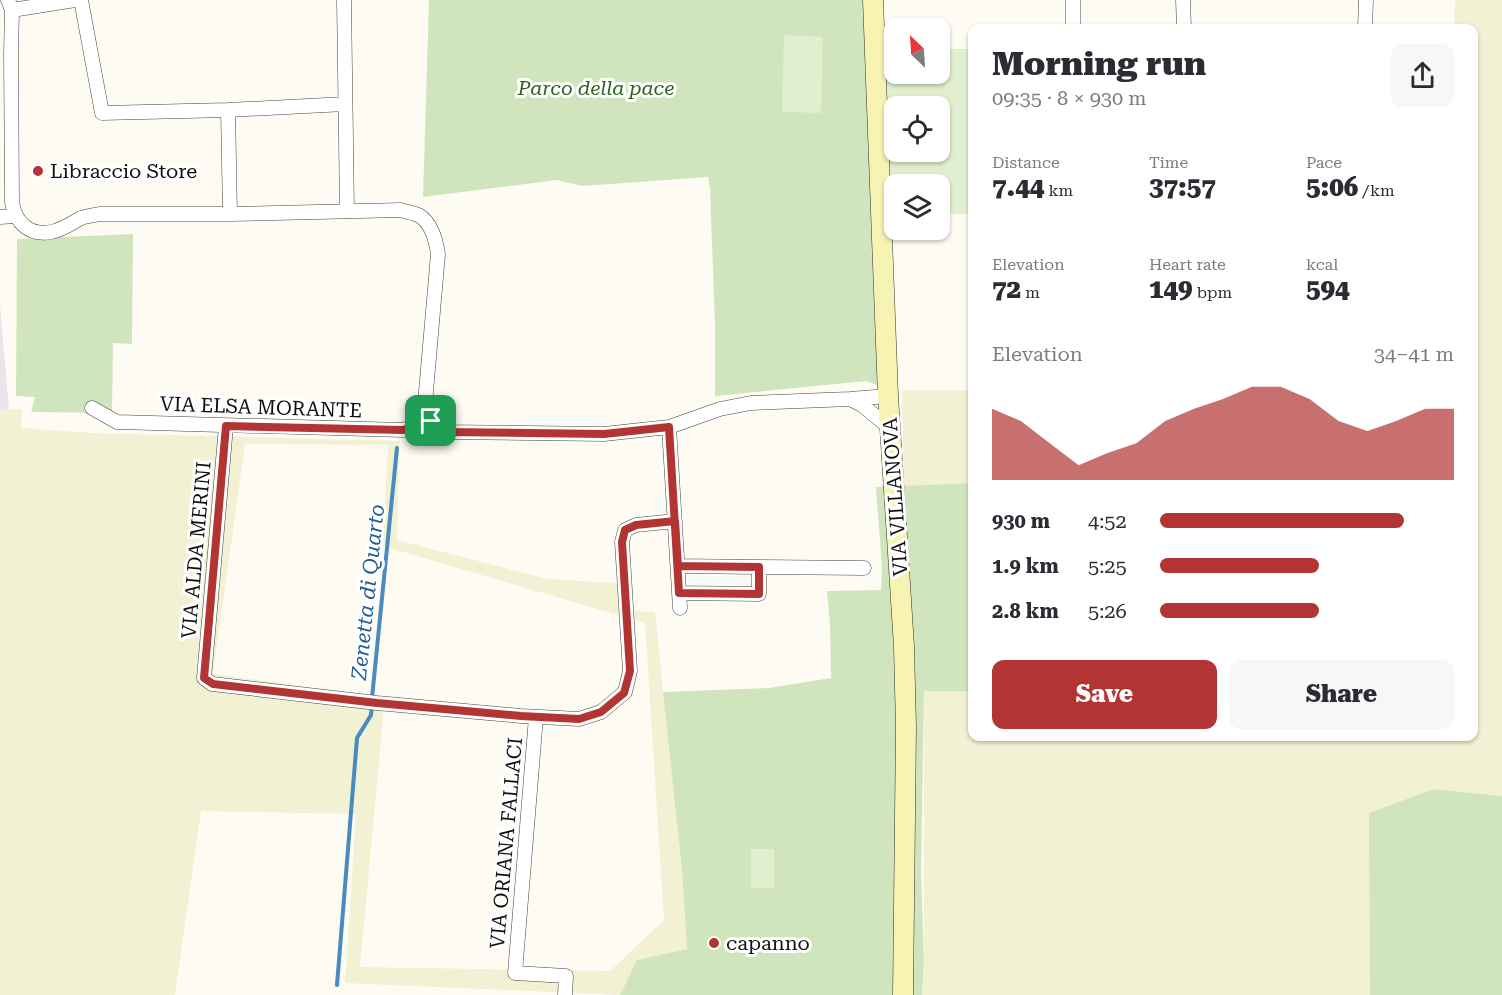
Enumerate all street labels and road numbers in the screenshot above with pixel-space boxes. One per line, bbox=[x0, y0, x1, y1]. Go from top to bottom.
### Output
street label: VIA ELSA MORANTE bbox=[160, 391, 362, 423]
street label: VIA VILLANOVA bbox=[877, 417, 913, 577]
street label: VIA ALDA MERINI bbox=[176, 460, 216, 640]
street label: VIA ORIANA FALLACI bbox=[485, 736, 527, 950]

